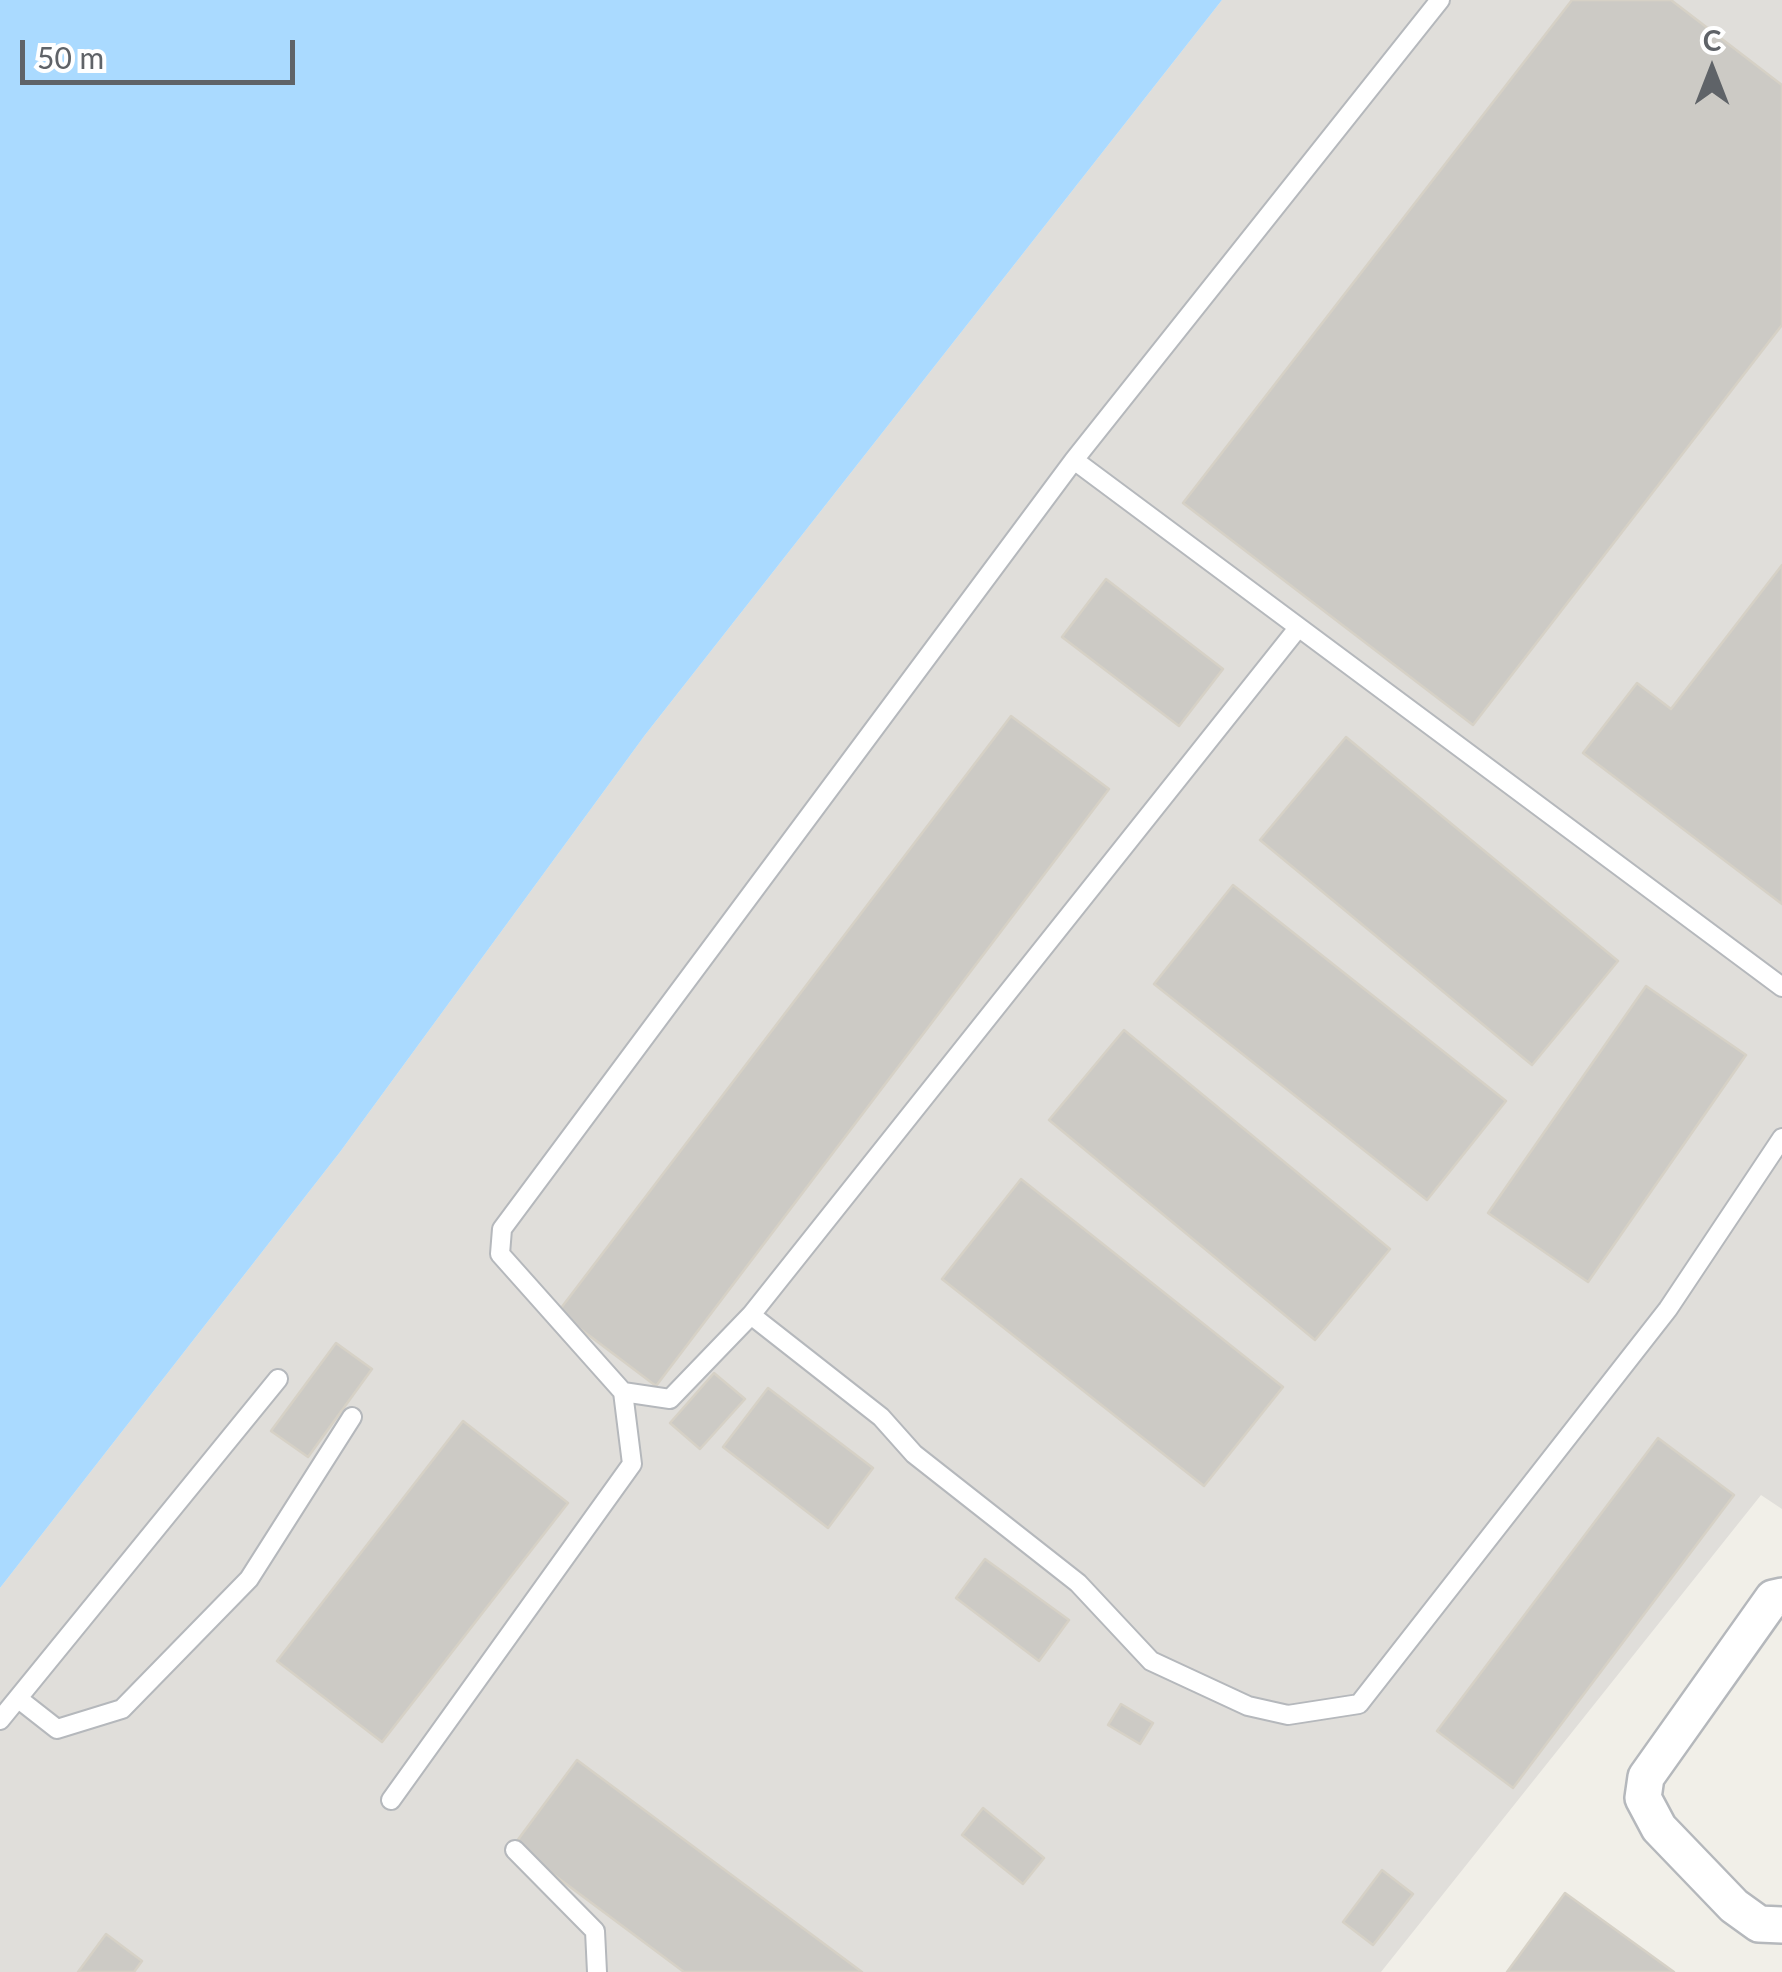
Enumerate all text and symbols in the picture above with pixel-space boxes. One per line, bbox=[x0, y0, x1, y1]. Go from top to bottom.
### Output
scale bar bbox=[25, 20, 300, 82]
north arrow bbox=[1662, 20, 1762, 120]
text: С bbox=[1703, 23, 1721, 57]
text: 50 m bbox=[37, 39, 104, 75]

